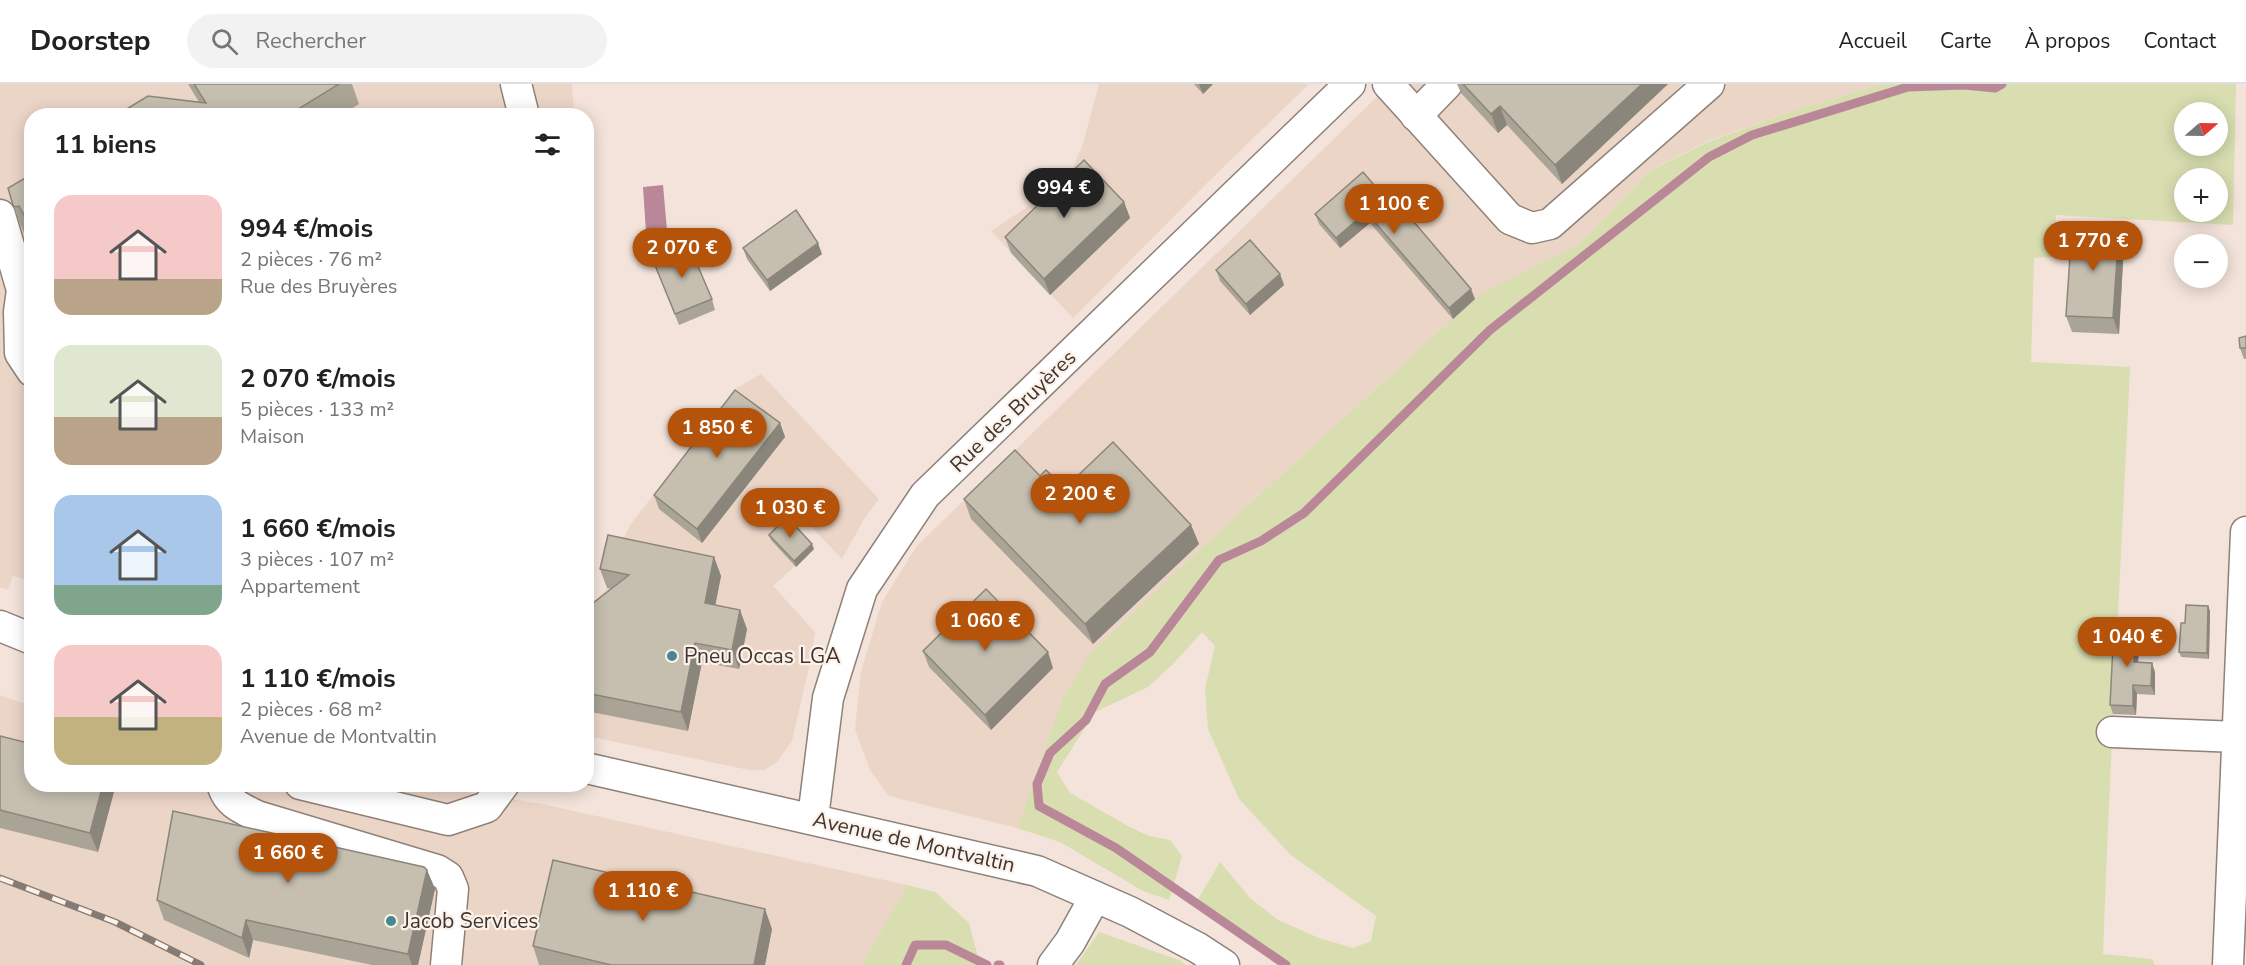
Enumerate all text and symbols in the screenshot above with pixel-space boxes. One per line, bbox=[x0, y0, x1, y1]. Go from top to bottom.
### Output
search box bbox=[187, 14, 607, 68]
text: Doorstep bbox=[30, 22, 151, 60]
icon: search bbox=[208, 25, 241, 58]
text: Rechercher bbox=[256, 26, 366, 56]
text: Accueil bbox=[1838, 27, 1907, 55]
text: Carte bbox=[1940, 27, 1991, 55]
text: À propos bbox=[2024, 27, 2110, 55]
text: Contact bbox=[2143, 27, 2216, 55]
north arrow bbox=[2174, 102, 2228, 156]
map controls bbox=[2174, 102, 2228, 288]
text: 11 biens bbox=[54, 127, 156, 162]
icon: filters bbox=[531, 128, 564, 161]
pin: 994 € bbox=[1022, 168, 1106, 219]
button: + bbox=[2174, 168, 2228, 222]
text: 994 € bbox=[1037, 174, 1091, 201]
pin: 1 100 € bbox=[1339, 184, 1449, 235]
text: 1 100 € bbox=[1359, 190, 1429, 217]
text: 994 €/mois bbox=[240, 211, 373, 246]
icon: home bbox=[102, 219, 174, 291]
pin: 1 770 € bbox=[2038, 221, 2148, 272]
text: 1 770 € bbox=[2058, 227, 2128, 254]
pin: 2 070 € bbox=[627, 228, 737, 279]
text: 2 070 € bbox=[647, 234, 717, 261]
button: − bbox=[2174, 234, 2228, 288]
text: 2 pièces · 76 m² bbox=[240, 246, 382, 273]
text: Rue des Bruyères bbox=[240, 273, 397, 300]
street label: Rue des Bruyères bbox=[944, 344, 1082, 478]
text: 2 070 €/mois bbox=[240, 361, 396, 396]
icon: home bbox=[102, 369, 174, 441]
text: 5 pièces · 133 m² bbox=[240, 396, 394, 423]
pin: 1 850 € bbox=[662, 408, 772, 459]
text: 1 850 € bbox=[682, 414, 752, 441]
text: Maison bbox=[240, 423, 304, 450]
pin: 2 200 € bbox=[1025, 474, 1135, 525]
text: 2 200 € bbox=[1045, 480, 1115, 507]
pin: 1 030 € bbox=[735, 488, 845, 539]
text: 1 030 € bbox=[755, 494, 825, 521]
text: 1 660 €/mois bbox=[240, 511, 396, 546]
icon: home bbox=[102, 519, 174, 591]
text: 3 pièces · 107 m² bbox=[240, 546, 394, 573]
text: Appartement bbox=[240, 573, 360, 600]
pin: 1 060 € bbox=[930, 601, 1040, 652]
text: 1 060 € bbox=[950, 607, 1020, 634]
pin: 1 040 € bbox=[2072, 617, 2182, 668]
text: 1 040 € bbox=[2092, 623, 2162, 650]
place label: Pneu Occas LGA bbox=[684, 642, 840, 670]
marker: Pneu Occas LGA bbox=[665, 649, 679, 663]
text: 1 110 €/mois bbox=[240, 661, 396, 696]
icon: home bbox=[102, 669, 174, 741]
text: 2 pièces · 68 m² bbox=[240, 696, 382, 723]
text: Avenue de Montvaltin bbox=[240, 723, 437, 750]
street label: Avenue de Montvaltin bbox=[810, 805, 1018, 879]
pin: 1 660 € bbox=[233, 833, 343, 884]
text: 1 660 € bbox=[253, 839, 323, 866]
pin: 1 110 € bbox=[588, 871, 698, 922]
text: 1 110 € bbox=[608, 877, 678, 904]
place label: Jacob Services bbox=[402, 907, 538, 935]
marker: Jacob Services bbox=[384, 914, 398, 928]

